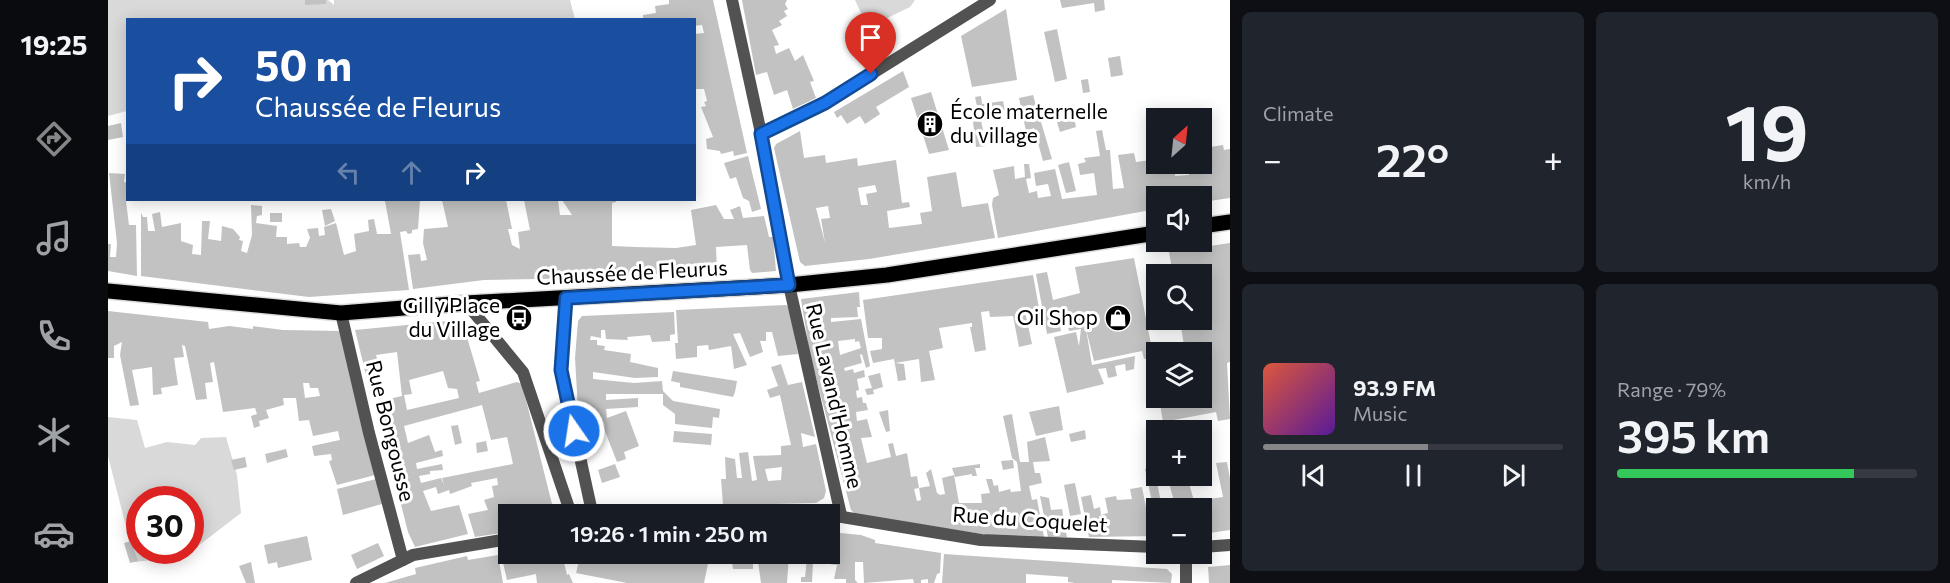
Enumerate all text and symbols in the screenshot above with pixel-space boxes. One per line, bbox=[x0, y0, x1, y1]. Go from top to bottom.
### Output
pin bbox=[845, 12, 896, 74]
icon: arrive bbox=[854, 21, 887, 54]
text: 19:25 bbox=[20, 28, 88, 61]
text: 50 m bbox=[255, 38, 352, 90]
icon: right bbox=[156, 42, 234, 120]
text: 19 bbox=[1725, 82, 1809, 177]
text: Chaussée de Fleurus bbox=[255, 90, 501, 123]
place label: École maternelle du village bbox=[950, 98, 1108, 147]
text: Climate bbox=[1263, 101, 1333, 125]
north arrow bbox=[1146, 108, 1212, 174]
map controls bbox=[1146, 108, 1212, 564]
building icon: École maternelle du village bbox=[915, 109, 945, 139]
icon: directions bbox=[33, 118, 75, 160]
text: 22° bbox=[1376, 131, 1449, 186]
text: − bbox=[1263, 138, 1282, 179]
text: + bbox=[1544, 138, 1563, 179]
icon: left bbox=[332, 156, 365, 189]
icon: ahead bbox=[395, 156, 428, 189]
icon: right bbox=[458, 156, 491, 189]
text: km/h bbox=[1743, 169, 1791, 193]
button: sound bbox=[1146, 186, 1212, 252]
icon: music bbox=[33, 217, 75, 259]
street label: Chaussée de Fleurus bbox=[536, 254, 728, 289]
button: search bbox=[1146, 264, 1212, 330]
place label: Gilly Place du Village bbox=[403, 292, 500, 341]
street label: Rue Lavand'Homme bbox=[802, 301, 869, 491]
bus stop icon: Gilly Place du Village bbox=[504, 303, 534, 333]
shop icon: Oil Shop bbox=[1103, 303, 1133, 333]
place label: Oil Shop bbox=[1017, 304, 1098, 329]
icon: phone bbox=[33, 315, 75, 357]
button: layers bbox=[1146, 342, 1212, 408]
street label: Rue Bongousse bbox=[362, 357, 421, 504]
text: 93.9 FM bbox=[1353, 374, 1436, 401]
text: Range · 79% bbox=[1617, 377, 1726, 401]
position arrow bbox=[542, 399, 606, 463]
text: Music bbox=[1353, 401, 1407, 425]
text: 395 km bbox=[1617, 407, 1770, 462]
icon: climate bbox=[33, 414, 75, 456]
button: + bbox=[1146, 420, 1212, 486]
icon: previous bbox=[1297, 459, 1330, 492]
icon: pause bbox=[1397, 459, 1430, 492]
icon: next bbox=[1497, 459, 1530, 492]
speed limit sign: 30 bbox=[126, 486, 204, 564]
button: − bbox=[1146, 498, 1212, 564]
street label: Rue du Coquelet bbox=[952, 501, 1109, 536]
icon: car bbox=[33, 513, 75, 555]
text: 19:26 · 1 min · 250 m bbox=[570, 520, 768, 547]

